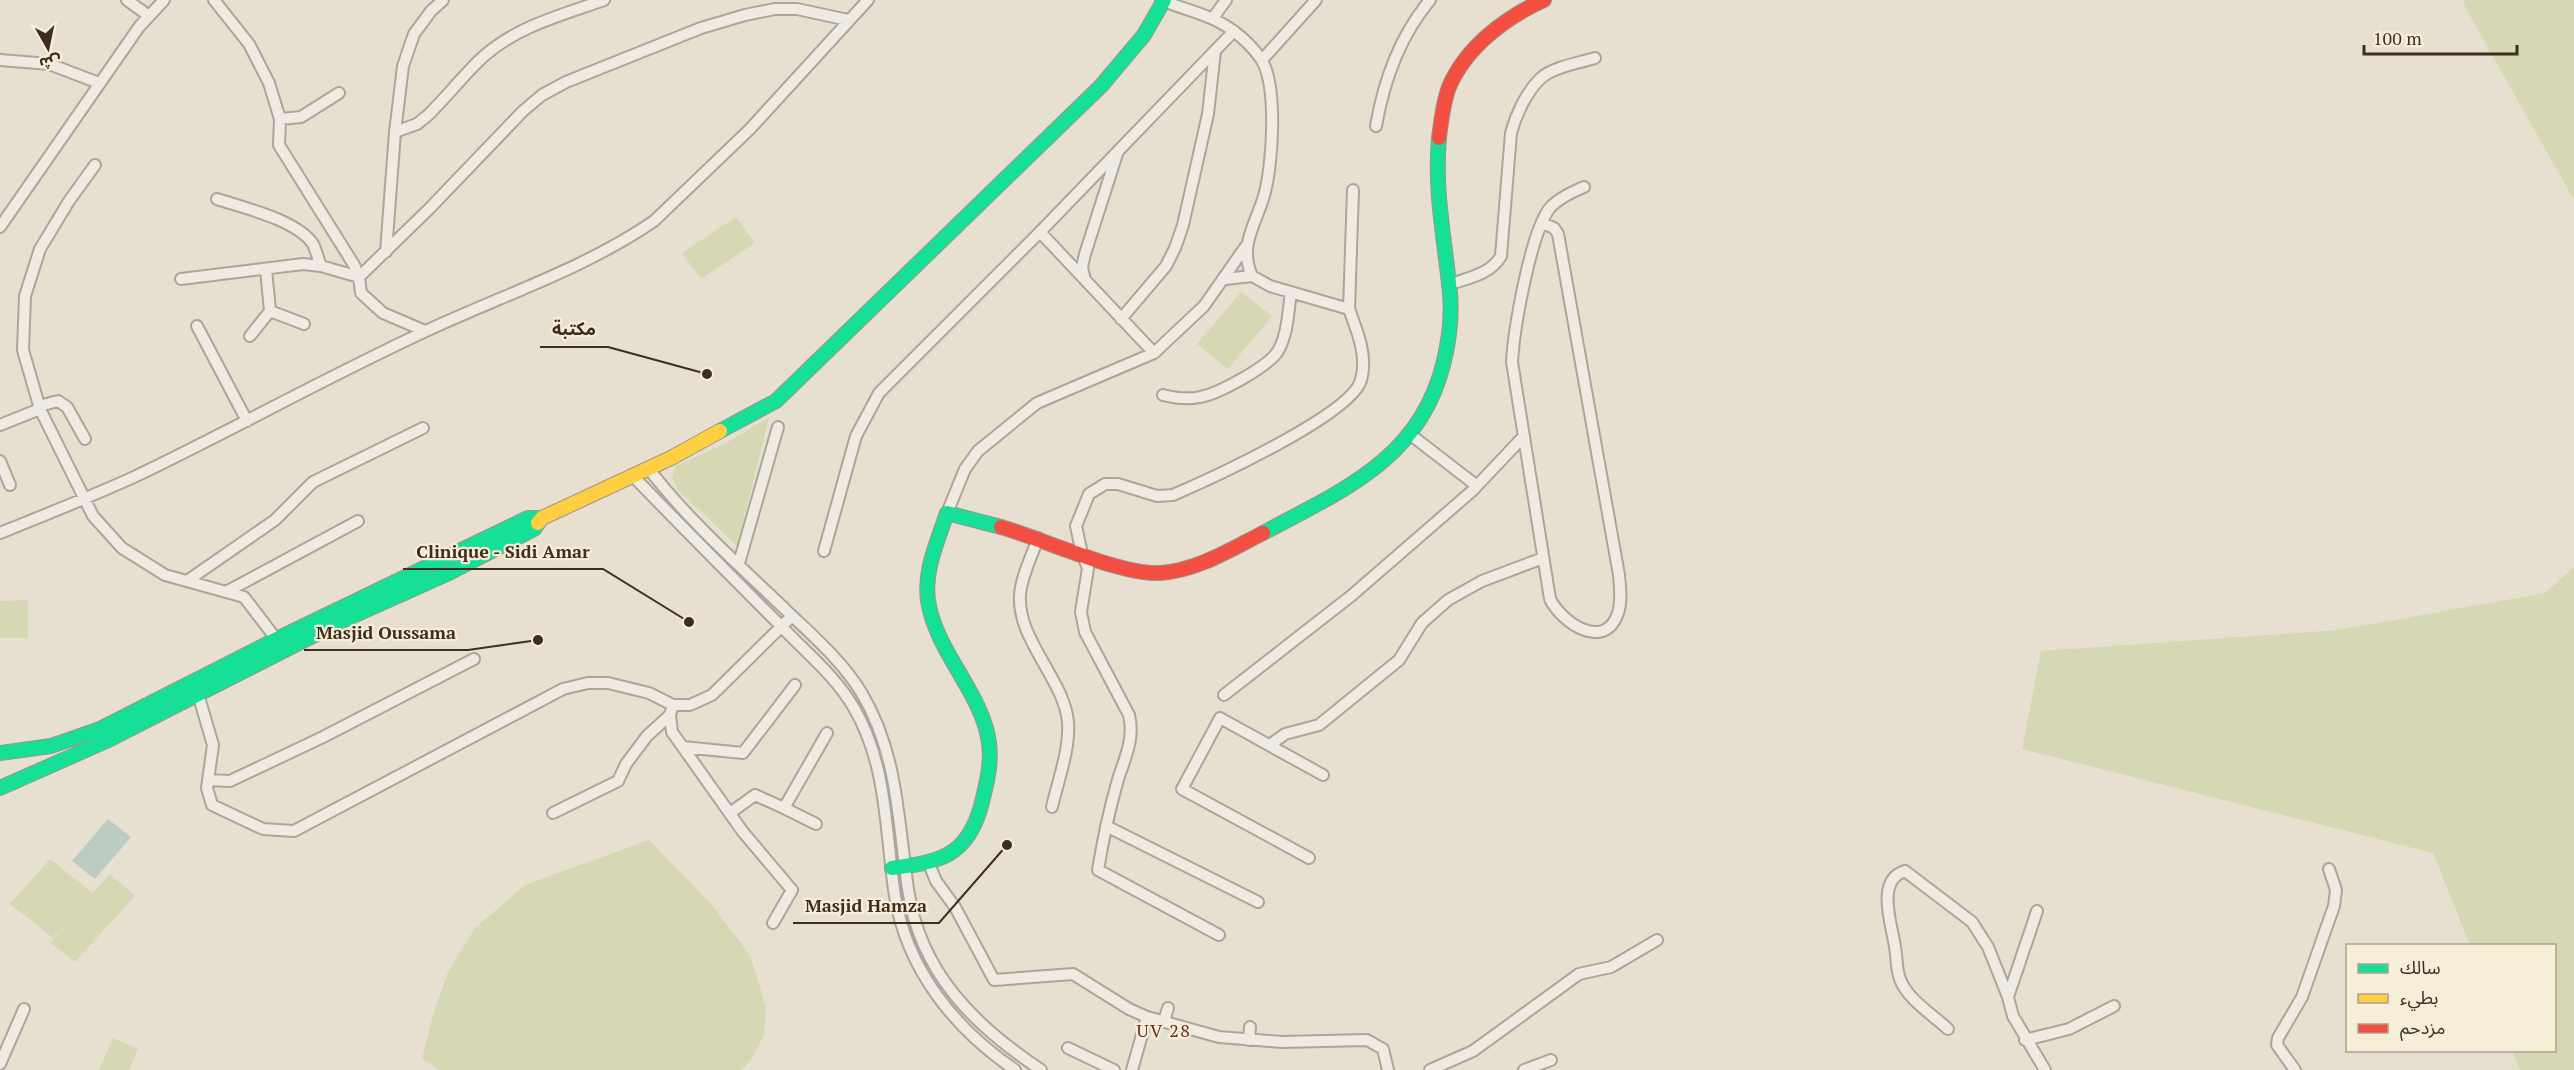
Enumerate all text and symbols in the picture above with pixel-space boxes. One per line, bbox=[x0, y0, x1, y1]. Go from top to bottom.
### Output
north arrow bbox=[18, 18, 78, 78]
scale bar bbox=[2364, 18, 2517, 56]
text: 100 m bbox=[2373, 26, 2422, 50]
text: ش bbox=[38, 50, 63, 75]
callout: مكتبة bbox=[540, 311, 608, 347]
text: مكتبة bbox=[552, 316, 596, 340]
callout: Clinique - Sidi Amar bbox=[403, 533, 603, 569]
text: Clinique - Sidi Amar bbox=[416, 539, 590, 563]
callout: Masjid Oussama bbox=[304, 614, 468, 650]
text: Masjid Oussama bbox=[316, 620, 456, 644]
callout: Masjid Hamza bbox=[793, 887, 939, 923]
text: Masjid Hamza bbox=[805, 893, 927, 917]
legend bbox=[2346, 944, 2556, 1052]
text: سالك bbox=[2400, 955, 2441, 979]
text: بطيء bbox=[2400, 985, 2438, 1011]
text: مزدحم bbox=[2400, 1015, 2445, 1041]
district label: UV 28 bbox=[1137, 1018, 1191, 1042]

